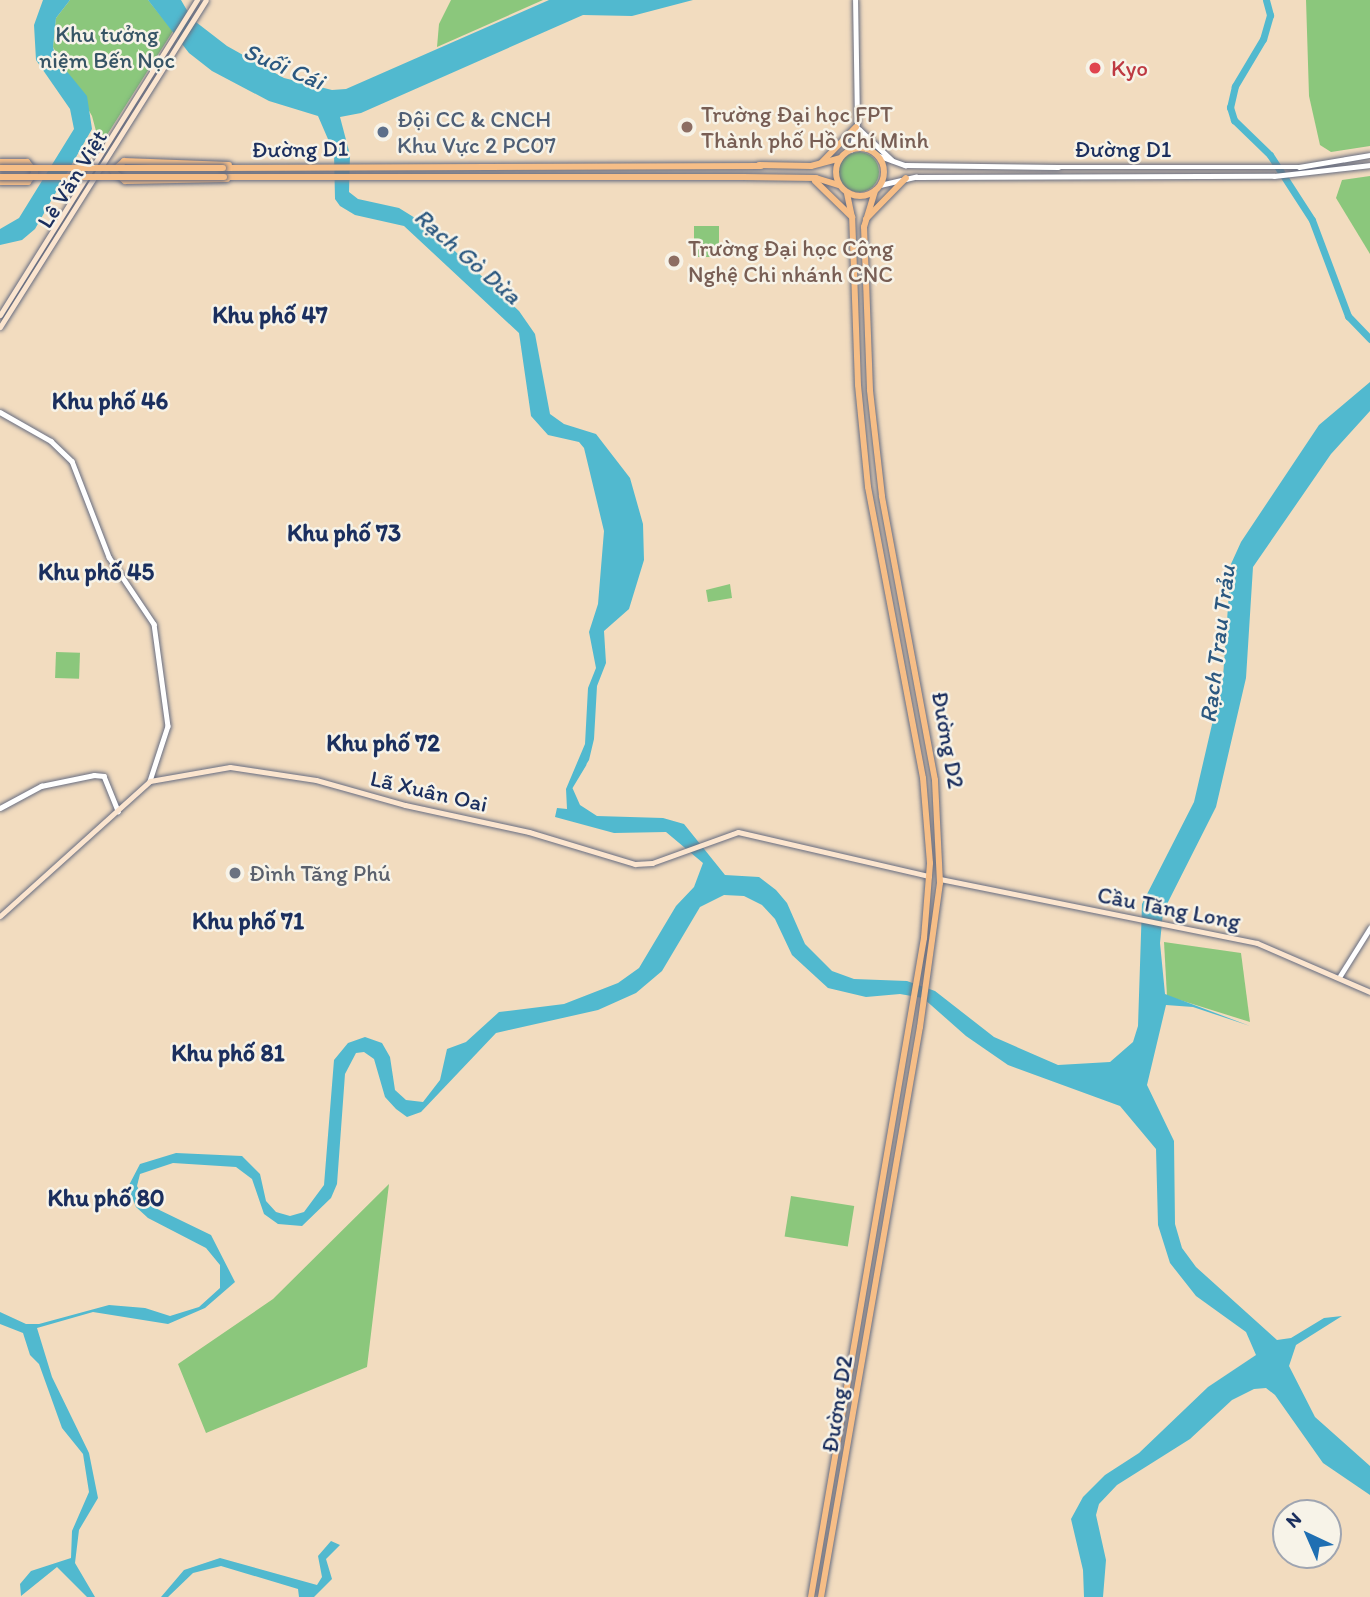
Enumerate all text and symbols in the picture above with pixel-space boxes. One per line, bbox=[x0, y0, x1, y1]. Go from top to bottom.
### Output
park label: Khu tưởng niệm Bến Nọc bbox=[39, 20, 175, 74]
water label: Suối Cái bbox=[239, 36, 329, 96]
place label: Kyo bbox=[1111, 54, 1148, 82]
marker: Kyo bbox=[1085, 58, 1105, 78]
place label: Trường Đại học FPT Thành phố Hồ Chí Minh bbox=[701, 100, 929, 154]
place label: Đội CC & CNCH Khu Vực 2 PC07 bbox=[397, 105, 556, 159]
marker: Trường Đại học FPT Thành phố Hồ Chí Minh bbox=[679, 119, 695, 135]
marker: Đội CC & CNCH Khu Vực 2 PC07 bbox=[375, 124, 391, 140]
street label: Lê Văn Việt bbox=[31, 125, 113, 233]
street label: Đường D1 bbox=[251, 134, 349, 164]
street label: Đường D1 bbox=[1075, 135, 1171, 163]
water label: Rạch Gò Dừa bbox=[408, 202, 528, 310]
place label: Trường Đại học Công Nghệ Chi nhánh CNC bbox=[688, 234, 894, 288]
marker: Trường Đại học Công Nghệ Chi nhánh CNC bbox=[666, 253, 682, 269]
district label: Khu phố 47 bbox=[212, 301, 328, 329]
district label: Khu phố 46 bbox=[52, 387, 168, 415]
district label: Khu phố 73 bbox=[287, 519, 401, 547]
district label: Khu phố 45 bbox=[38, 558, 154, 586]
water label: Rạch Trau Trảu bbox=[1193, 565, 1241, 723]
street label: Đường D2 bbox=[926, 689, 970, 791]
district label: Khu phố 72 bbox=[326, 729, 440, 757]
street label: Lã Xuân Oai bbox=[367, 764, 491, 818]
place label: Đình Tăng Phú bbox=[249, 859, 391, 887]
marker: Đình Tăng Phú bbox=[227, 865, 243, 881]
street label: Cầu Tăng Long bbox=[1095, 881, 1243, 935]
district label: Khu phố 71 bbox=[192, 907, 304, 935]
district label: Khu phố 81 bbox=[171, 1039, 285, 1067]
district label: Khu phố 80 bbox=[47, 1184, 165, 1212]
street label: Đường D2 bbox=[816, 1353, 858, 1455]
north arrow bbox=[1272, 1499, 1342, 1569]
text: N bbox=[1281, 1507, 1306, 1533]

